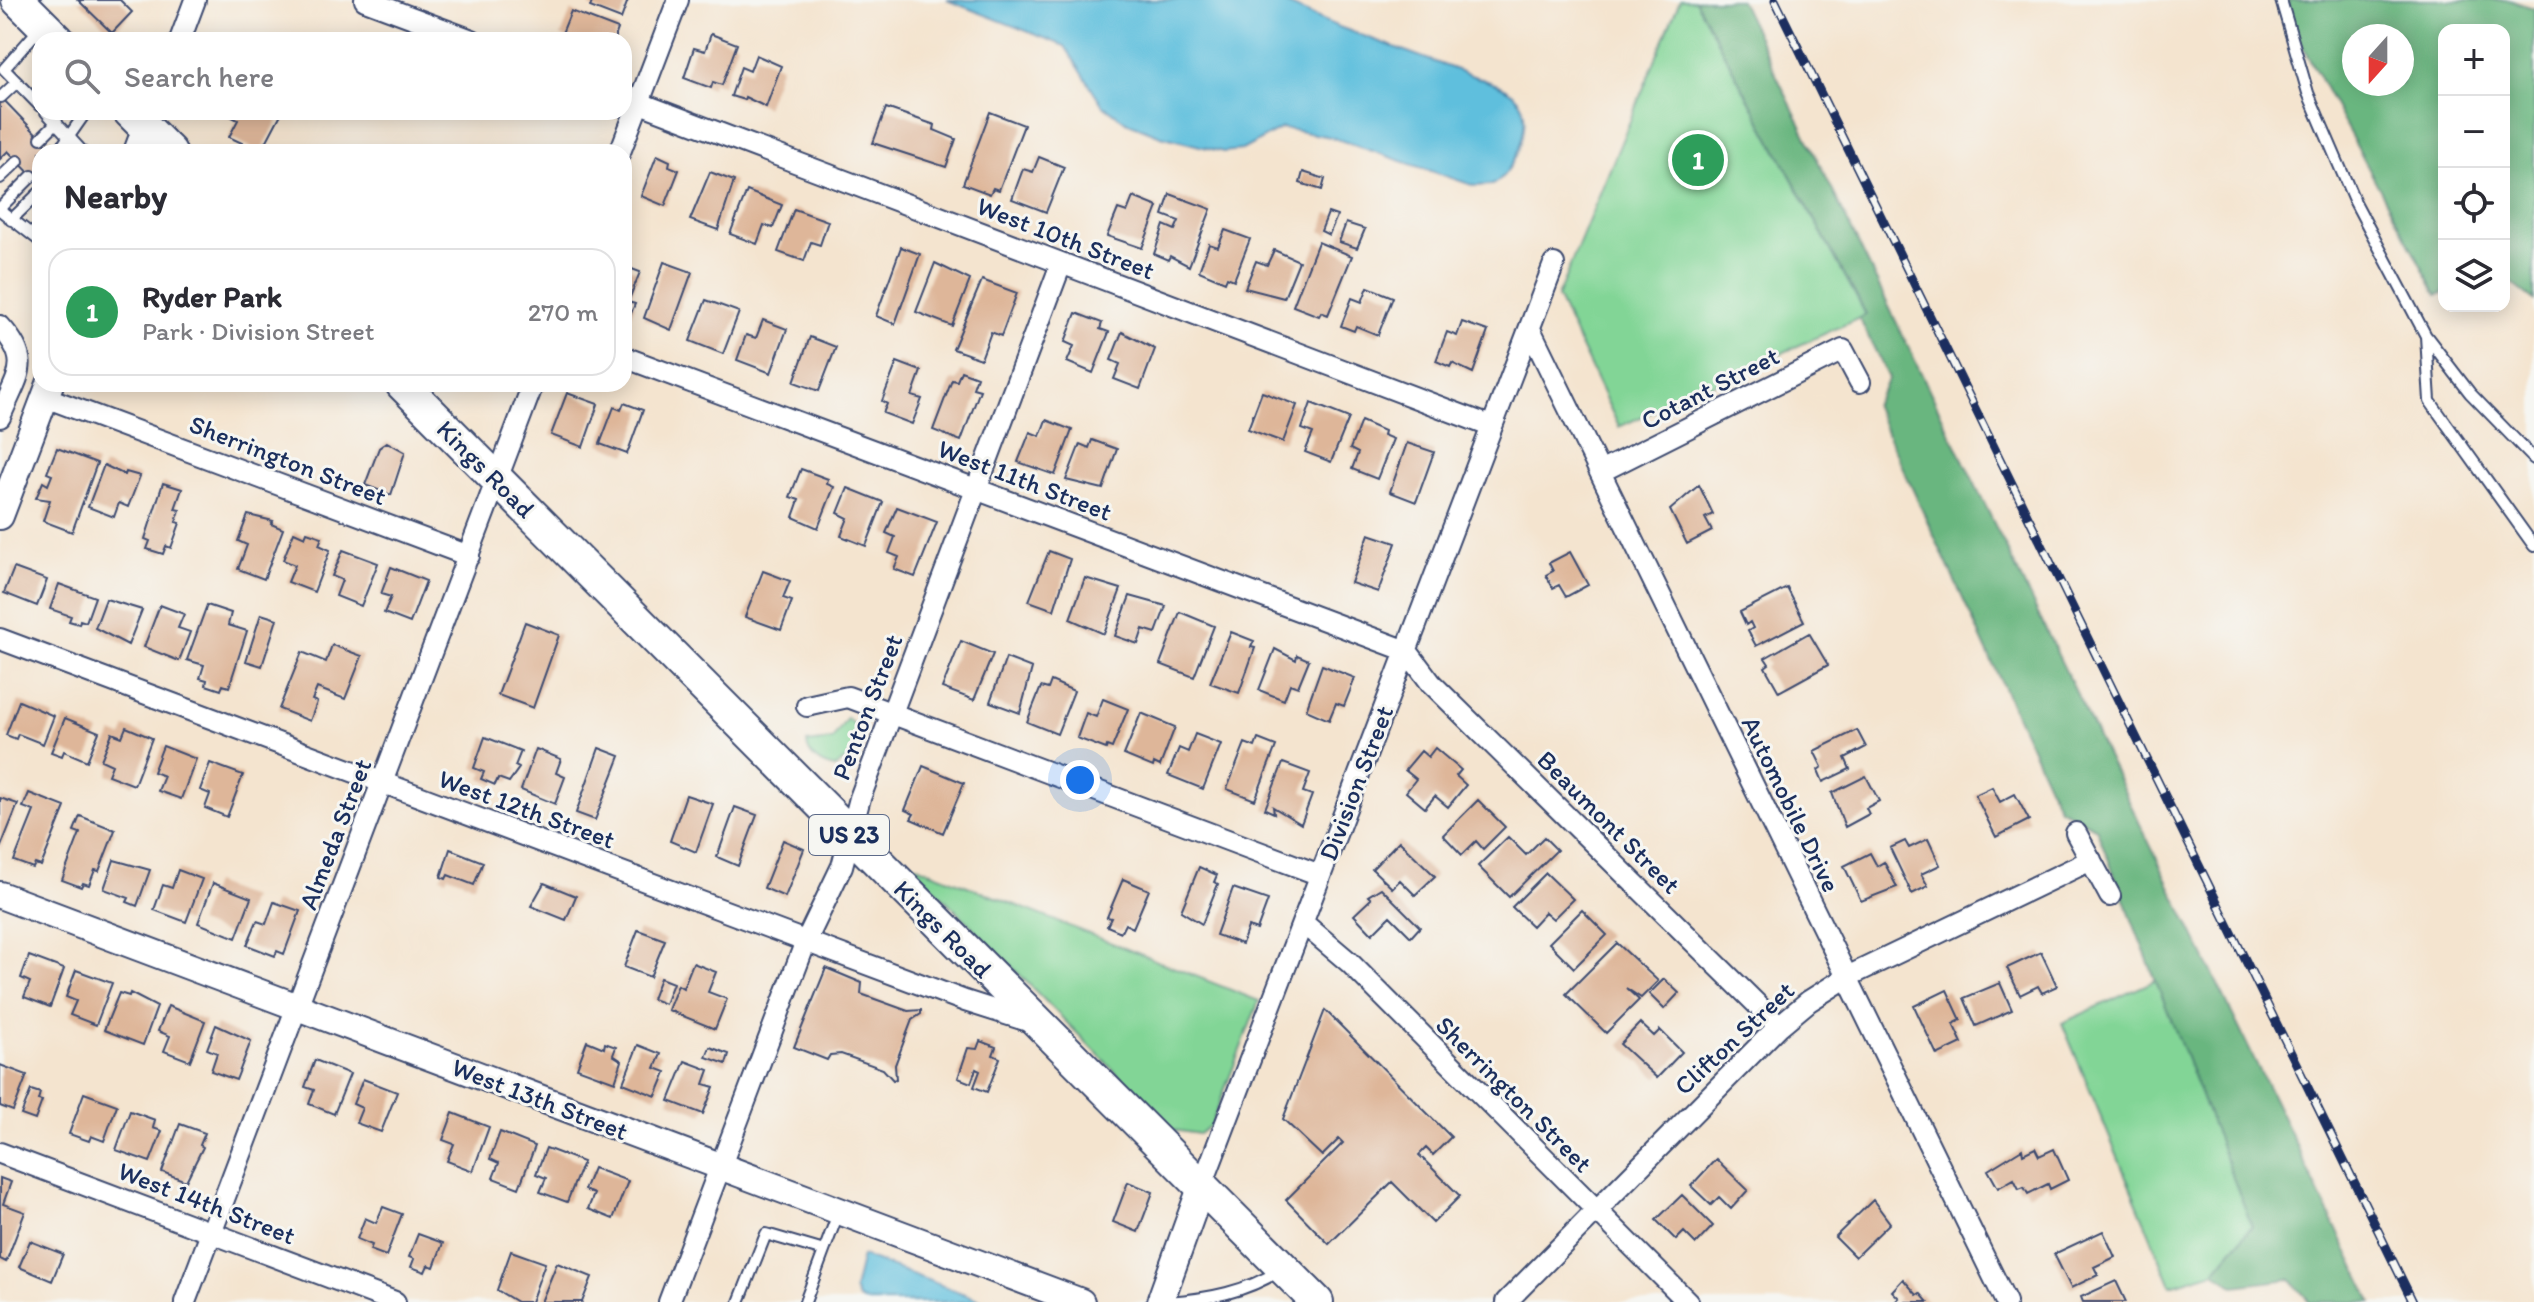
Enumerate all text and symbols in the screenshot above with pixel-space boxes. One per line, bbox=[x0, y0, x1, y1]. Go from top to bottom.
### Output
north arrow bbox=[2342, 24, 2414, 96]
map controls bbox=[2438, 24, 2510, 312]
button: + bbox=[2438, 24, 2510, 96]
search box bbox=[32, 32, 632, 120]
icon: search bbox=[60, 54, 104, 98]
text: Search here bbox=[124, 58, 274, 95]
button: − bbox=[2438, 96, 2510, 168]
pin: 1 bbox=[1672, 130, 1724, 190]
button: locate bbox=[2438, 168, 2510, 240]
text: Nearby bbox=[64, 176, 167, 217]
street label: West 10th Street bbox=[973, 189, 1160, 287]
button: layers bbox=[2438, 240, 2510, 312]
text: Ryder Park bbox=[142, 278, 282, 315]
text: 1 bbox=[86, 296, 98, 328]
text: 270 m bbox=[528, 296, 598, 328]
text: Park · Division Street bbox=[142, 315, 375, 347]
street label: Cotant Street bbox=[1636, 339, 1785, 436]
street label: Sherrington Street bbox=[185, 408, 391, 512]
street label: Kings Road bbox=[430, 413, 542, 525]
street label: West 11th Street bbox=[933, 432, 1117, 528]
street label: Penton Street bbox=[825, 629, 910, 784]
street label: Division Street bbox=[1312, 701, 1400, 865]
street label: Automobile Drive bbox=[1735, 711, 1847, 897]
street label: Beaumont Street bbox=[1531, 744, 1688, 901]
street label: Almeda Street bbox=[292, 754, 379, 914]
your location bbox=[1060, 760, 1100, 800]
street label: West 12th Street bbox=[434, 762, 620, 856]
road number: US 23 bbox=[809, 815, 889, 855]
street label: Kings Road bbox=[887, 873, 999, 985]
street label: Clifton Street bbox=[1667, 974, 1801, 1102]
street label: Sherrington Street bbox=[1429, 1009, 1599, 1179]
street label: West 13th Street bbox=[447, 1051, 633, 1147]
street label: West 14th Street bbox=[114, 1154, 300, 1252]

